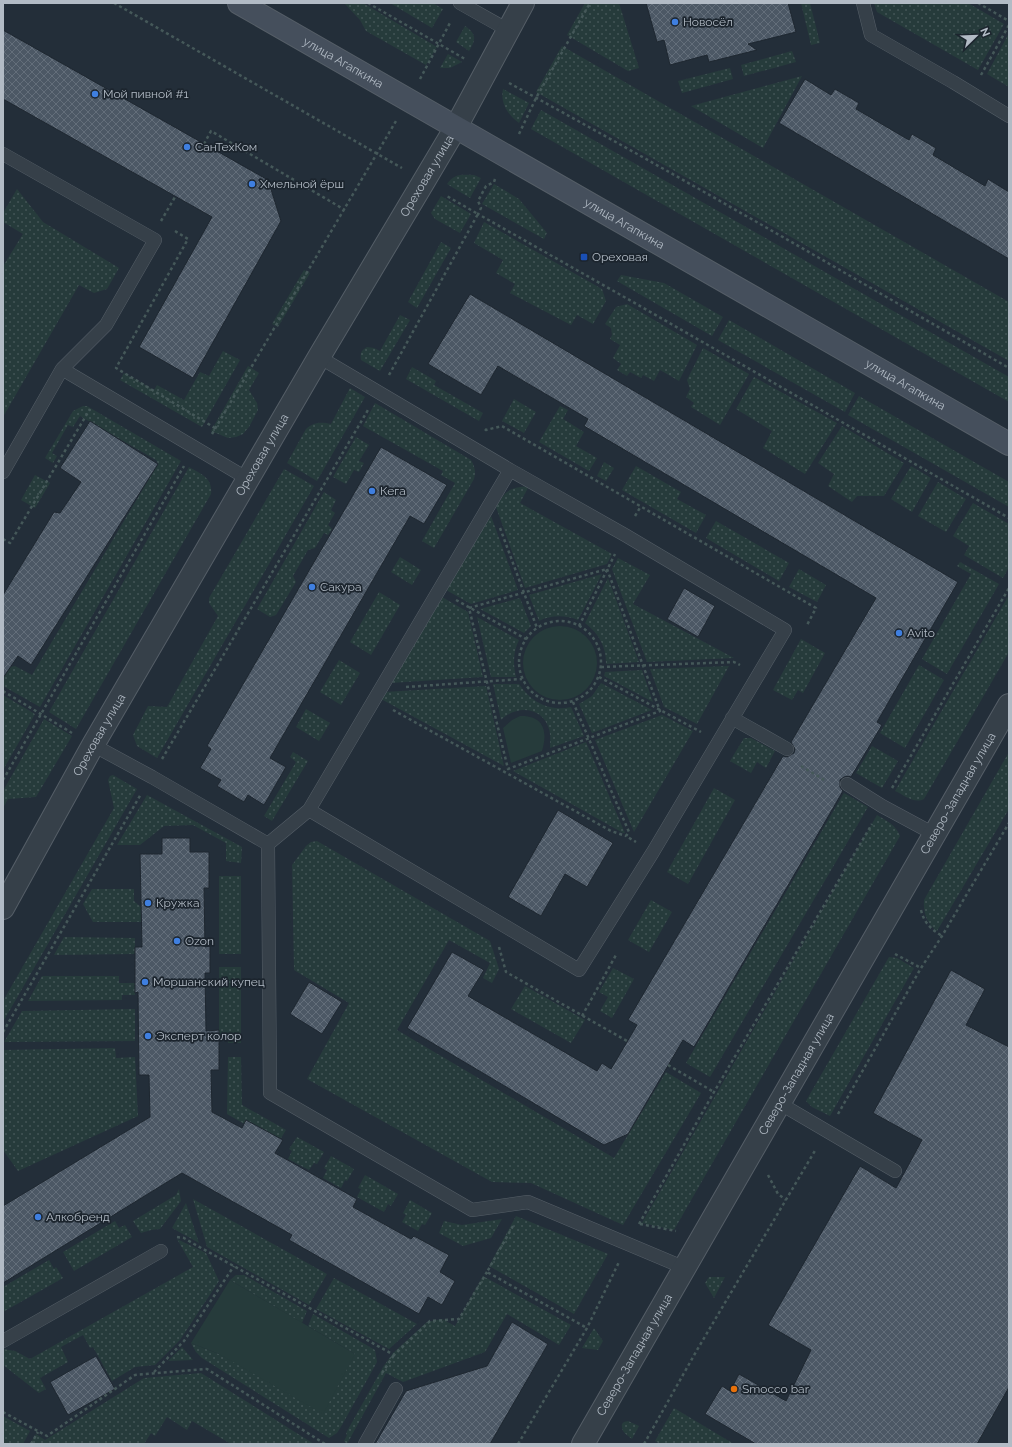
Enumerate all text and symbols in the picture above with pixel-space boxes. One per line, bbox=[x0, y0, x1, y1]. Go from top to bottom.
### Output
place label: Новосёл bbox=[683, 15, 733, 29]
north arrow bbox=[956, 16, 996, 56]
marker: Новосёл bbox=[670, 17, 680, 27]
text: N bbox=[977, 26, 992, 39]
street label: улица Агапкина bbox=[301, 34, 386, 91]
place label: Мой пивной #1 bbox=[103, 87, 189, 101]
marker: Мой пивной #1 bbox=[90, 89, 100, 99]
street label: Ореховая улица bbox=[397, 133, 457, 219]
place label: СанТехКом bbox=[195, 140, 257, 154]
marker: СанТехКом bbox=[182, 142, 192, 152]
place label: Хмельной ёрш bbox=[260, 177, 344, 191]
marker: Хмельной ёрш bbox=[247, 179, 257, 189]
street label: улица Агапкина bbox=[582, 195, 667, 252]
place label: Ореховая bbox=[592, 250, 648, 264]
marker: Ореховая bbox=[579, 252, 589, 262]
street label: улица Агапкина bbox=[863, 356, 948, 413]
street label: Ореховая улица bbox=[233, 411, 291, 498]
place label: Кега bbox=[380, 484, 406, 498]
marker: Кега bbox=[367, 486, 377, 496]
place label: Сакура bbox=[320, 580, 361, 594]
marker: Сакура bbox=[307, 582, 317, 592]
place label: Avito bbox=[907, 626, 935, 640]
marker: Avito bbox=[894, 628, 904, 638]
street label: Ореховая улица bbox=[70, 691, 128, 779]
street label: Северо-Западная улица bbox=[917, 730, 999, 857]
place label: Кружка bbox=[156, 896, 200, 910]
marker: Кружка bbox=[143, 898, 153, 908]
place label: Ozon bbox=[185, 934, 214, 948]
marker: Ozon bbox=[172, 936, 182, 946]
place label: Моршанский купец bbox=[153, 975, 265, 989]
marker: Моршанский купец bbox=[140, 977, 150, 987]
street label: Северо-Западная улица bbox=[756, 1011, 837, 1137]
place label: Эксперт колор bbox=[156, 1029, 242, 1043]
marker: Эксперт колор bbox=[143, 1031, 153, 1041]
place label: Алкобренд bbox=[46, 1210, 110, 1224]
marker: Алкобренд bbox=[33, 1212, 43, 1222]
street label: Северо-Западная улица bbox=[594, 1291, 675, 1418]
place label: Smocco bar bbox=[742, 1382, 810, 1396]
marker: Smocco bar bbox=[729, 1384, 739, 1394]

